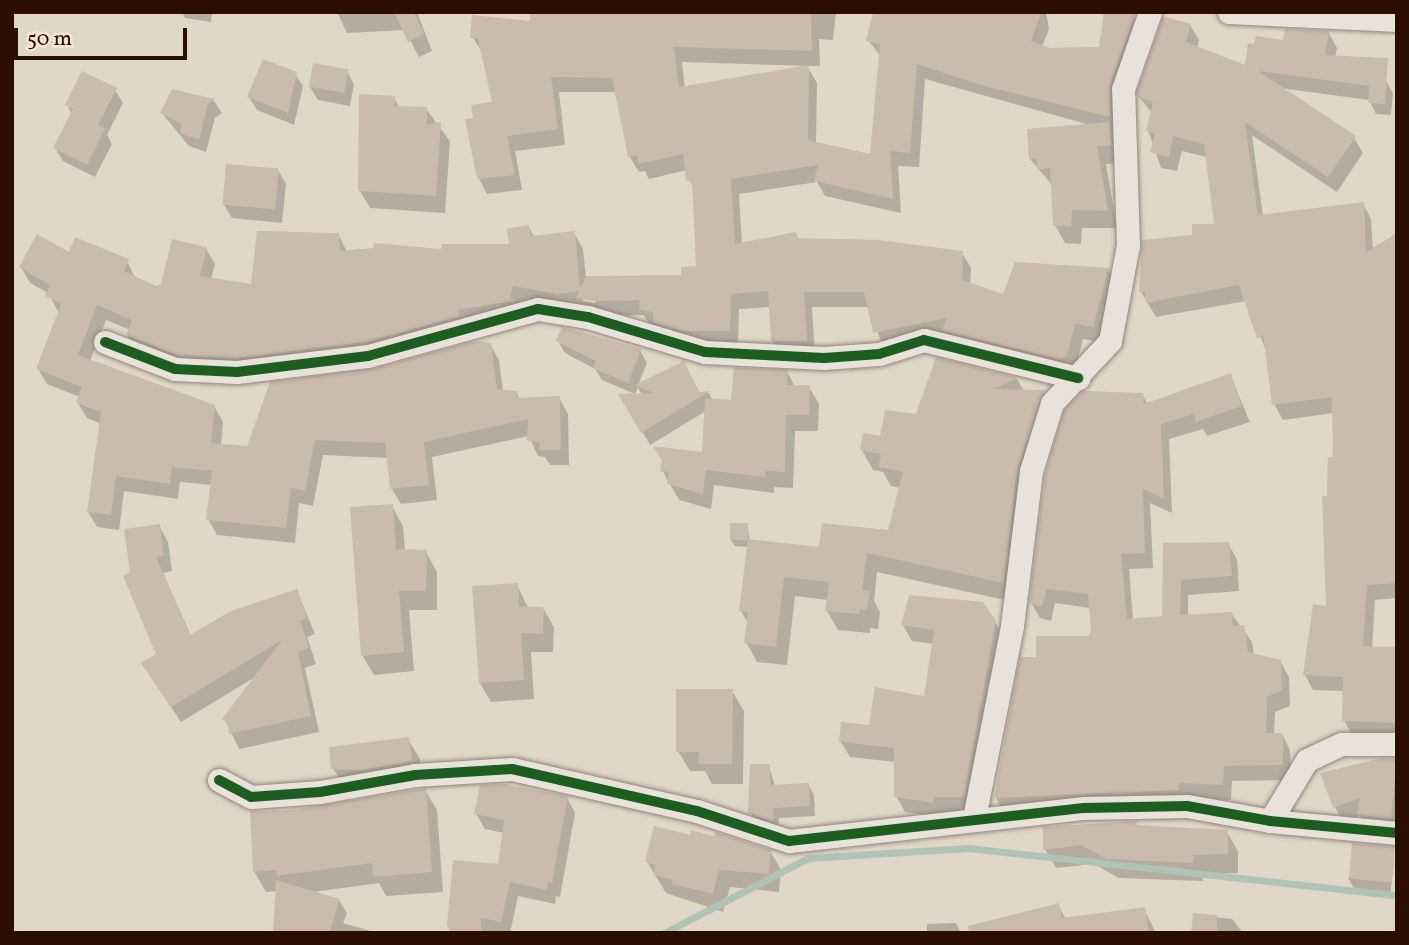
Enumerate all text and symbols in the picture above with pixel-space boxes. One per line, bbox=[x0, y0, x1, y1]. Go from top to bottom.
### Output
scale bar bbox=[18, 14, 191, 58]
text: 50 m bbox=[27, 25, 72, 54]

